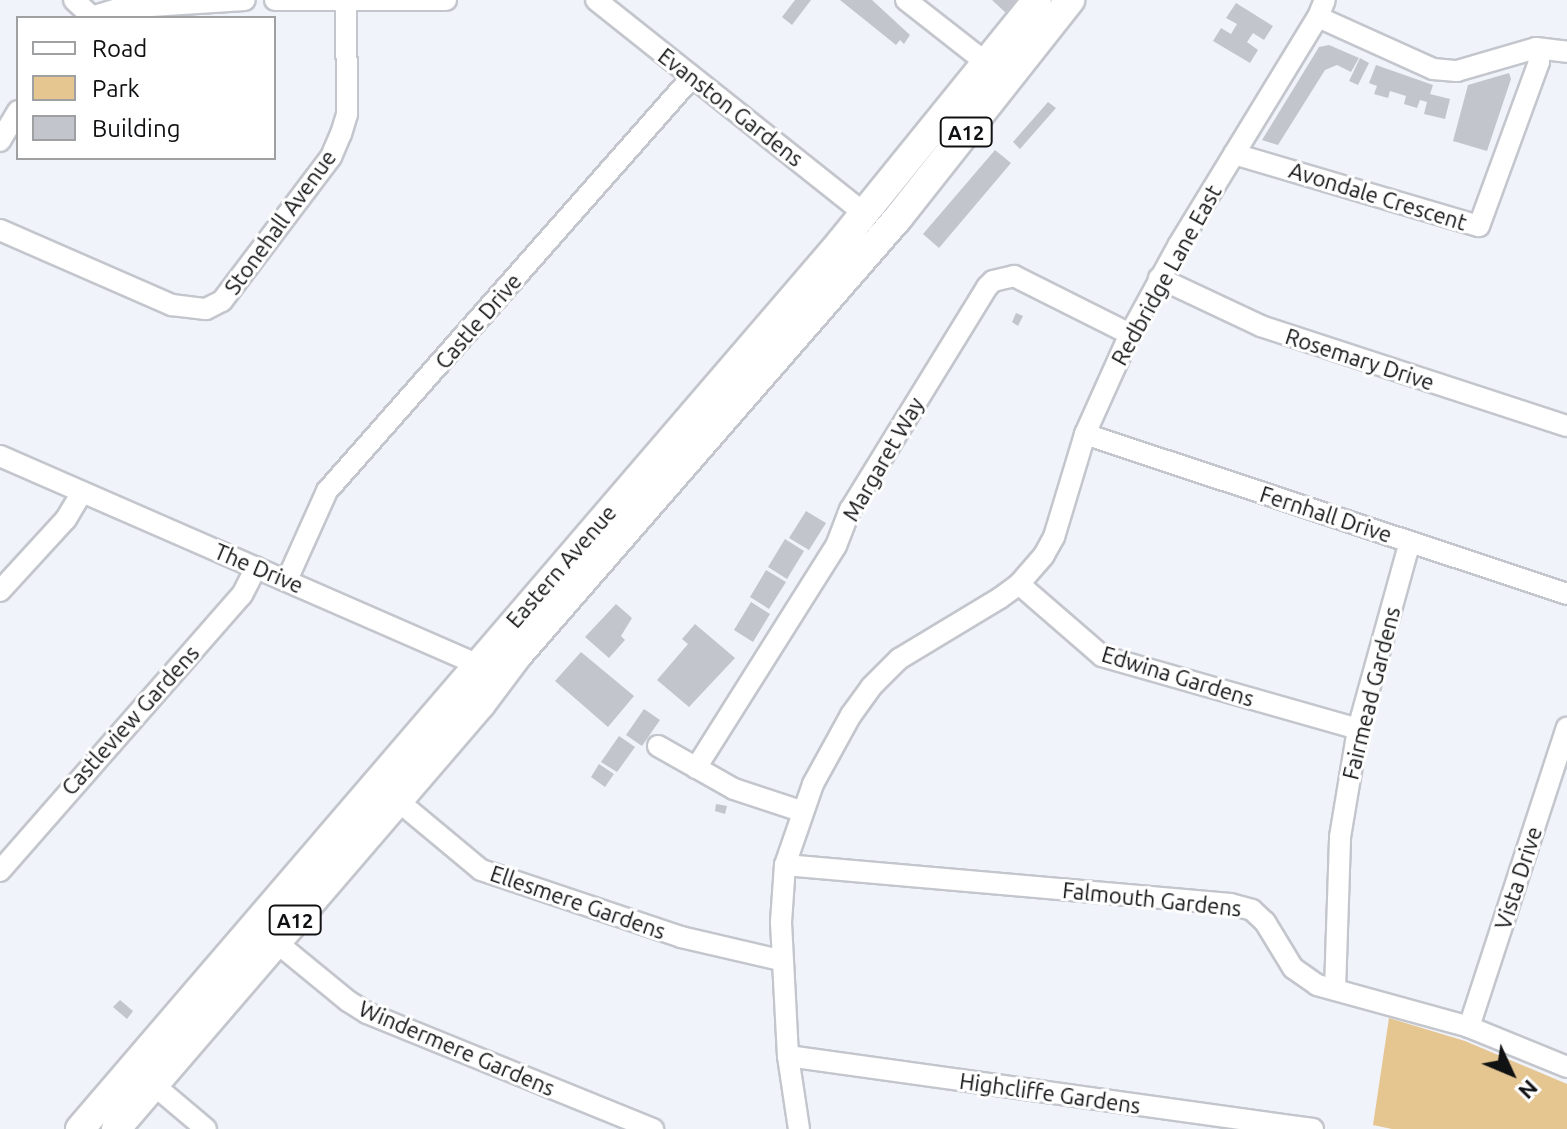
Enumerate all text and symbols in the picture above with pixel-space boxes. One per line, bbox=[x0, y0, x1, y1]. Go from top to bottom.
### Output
legend bbox=[16, 16, 276, 160]
text: Road bbox=[92, 35, 147, 62]
street label: Evanston Gardens bbox=[653, 42, 809, 172]
text: Park bbox=[92, 75, 140, 102]
text: Building bbox=[92, 115, 180, 142]
road number: A12 bbox=[938, 116, 994, 148]
street label: Stonehall Avenue bbox=[219, 145, 341, 299]
street label: Avondale Crescent bbox=[1286, 156, 1470, 236]
street label: Redbridge Lane East bbox=[1105, 180, 1227, 370]
street label: Castle Drive bbox=[429, 268, 527, 374]
street label: Rosemary Drive bbox=[1282, 322, 1438, 396]
street label: Margaret Way bbox=[837, 392, 929, 526]
street label: Fernhall Drive bbox=[1257, 480, 1395, 548]
street label: Eastern Avenue bbox=[501, 499, 621, 633]
street label: The Drive bbox=[211, 537, 307, 599]
street label: Fairmead Gardens bbox=[1337, 604, 1405, 782]
street label: Castleview Gardens bbox=[56, 640, 204, 800]
street label: Edwina Gardens bbox=[1099, 640, 1257, 712]
street label: Vista Drive bbox=[1489, 823, 1547, 933]
street label: Ellesmere Gardens bbox=[487, 860, 669, 944]
street label: Falmouth Gardens bbox=[1061, 876, 1243, 922]
road number: A12 bbox=[267, 904, 323, 936]
street label: Windermere Gardens bbox=[355, 995, 559, 1101]
north arrow bbox=[1471, 1033, 1551, 1113]
street label: Highcliffe Gardens bbox=[958, 1067, 1142, 1119]
text: N bbox=[1514, 1075, 1543, 1105]

